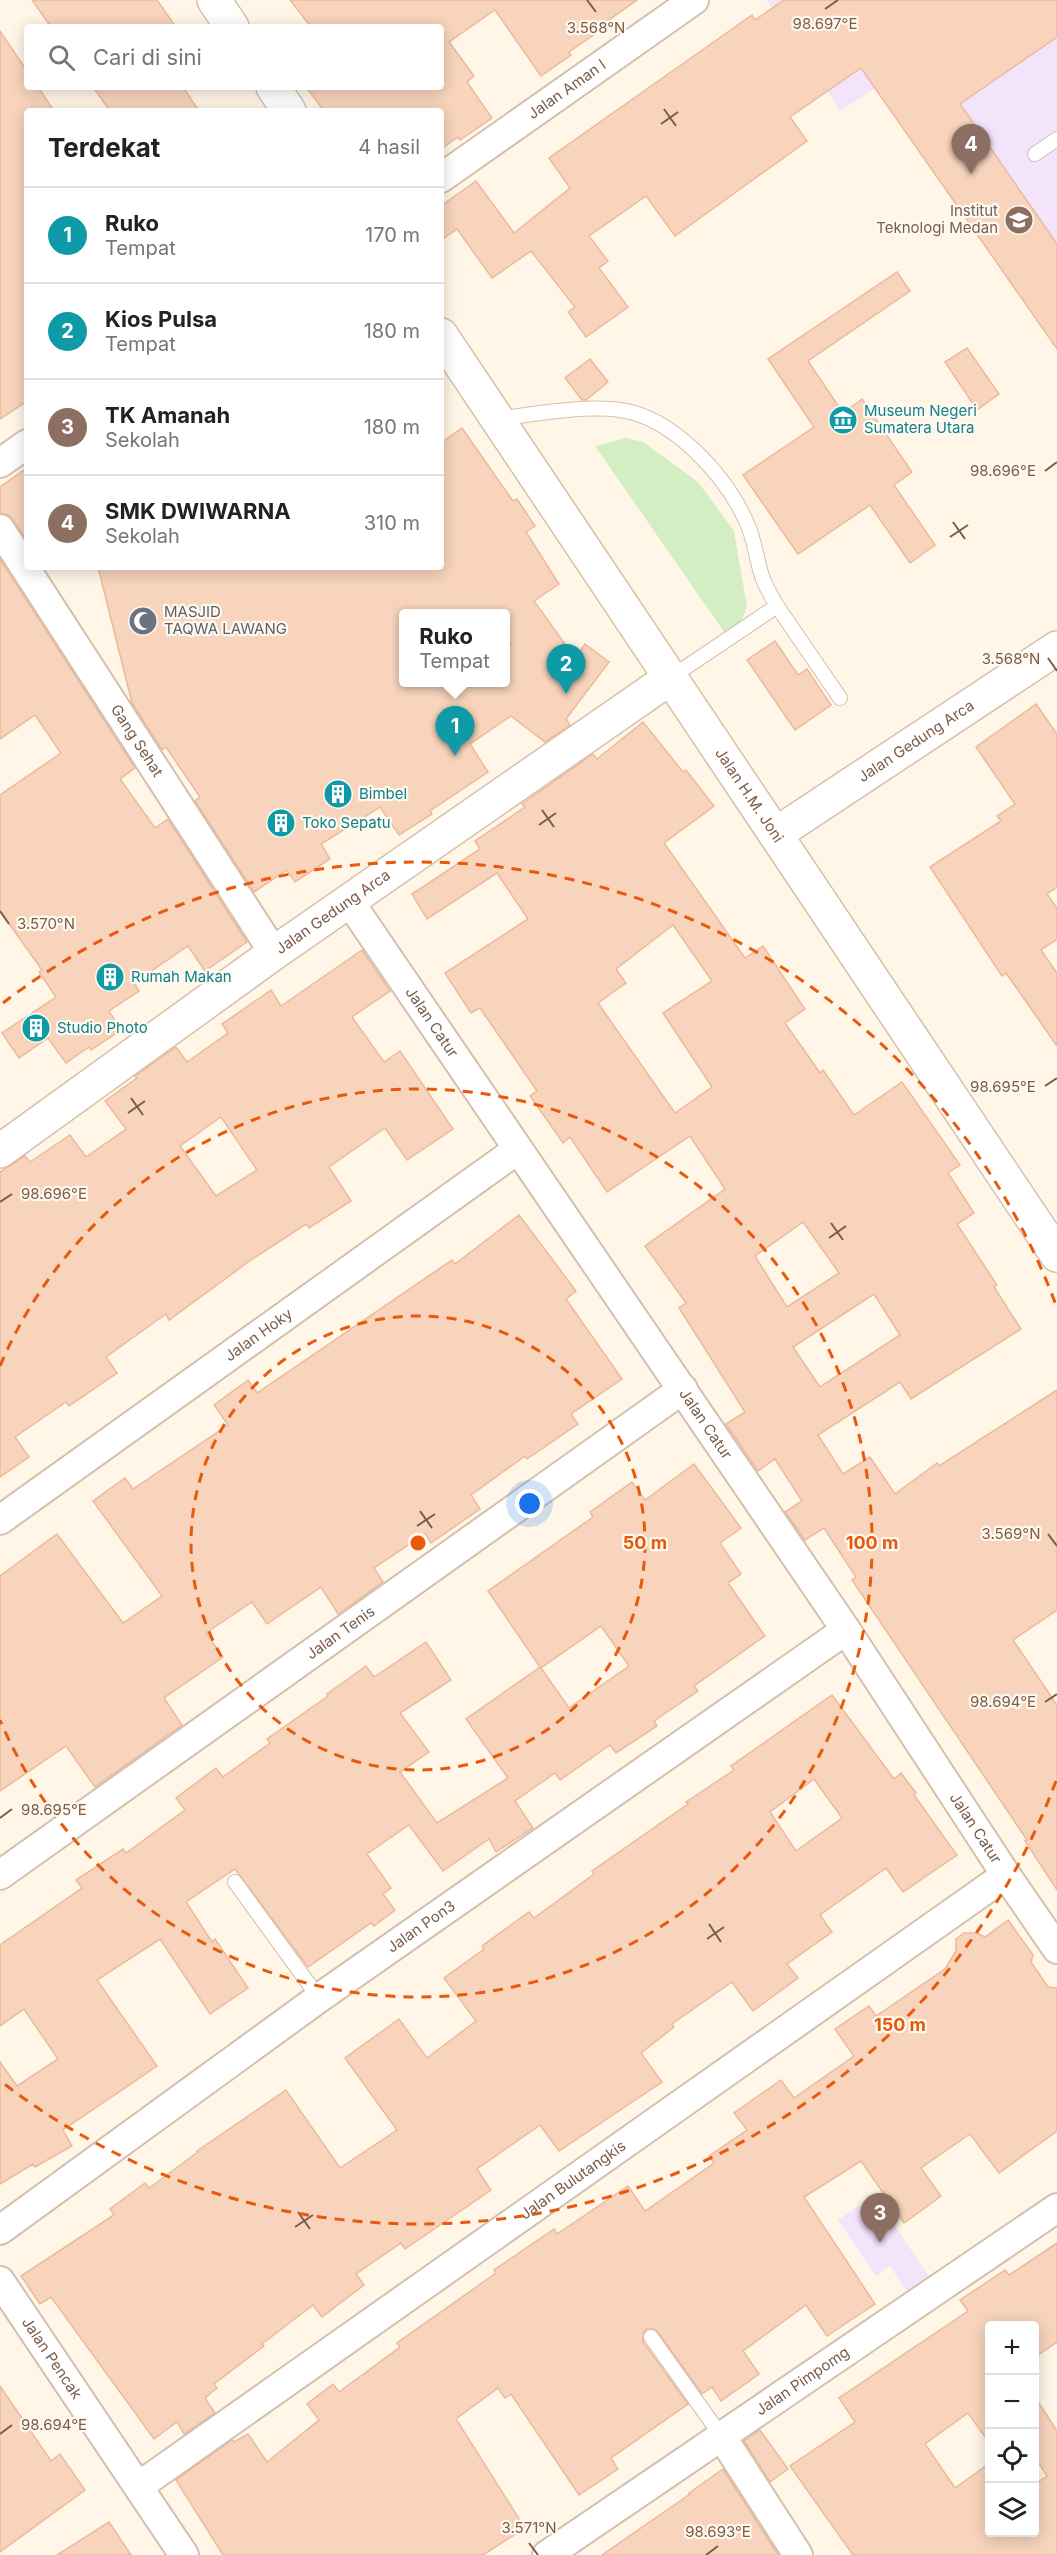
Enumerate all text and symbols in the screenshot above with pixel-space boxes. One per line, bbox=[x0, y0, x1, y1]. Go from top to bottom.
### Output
text: 98.697°E bbox=[793, 14, 857, 33]
text: 3.568°N bbox=[567, 18, 625, 37]
search box bbox=[24, 24, 444, 90]
icon: search bbox=[45, 41, 78, 74]
text: Cari di sini bbox=[93, 44, 202, 70]
street label: Jalan Aman I bbox=[524, 55, 609, 123]
pin: 4 bbox=[952, 124, 990, 174]
text: Terdekat bbox=[48, 132, 160, 163]
text: 4 hasil bbox=[358, 135, 420, 159]
place label: Institut Teknologi Medan bbox=[876, 201, 998, 237]
school or university icon: Institut Teknologi Medan bbox=[1003, 204, 1035, 236]
text: Ruko bbox=[105, 210, 159, 236]
text: 1 bbox=[63, 223, 72, 247]
text: 170 m bbox=[365, 223, 420, 247]
text: Tempat bbox=[105, 236, 176, 260]
text: Kios Pulsa bbox=[105, 306, 217, 332]
text: 2 bbox=[61, 319, 74, 343]
text: 180 m bbox=[364, 319, 420, 343]
text: Tempat bbox=[105, 332, 176, 356]
place label: Museum Negeri Sumatera Utara bbox=[864, 401, 977, 437]
text: TK Amanah bbox=[105, 402, 230, 428]
museum icon: Museum Negeri Sumatera Utara bbox=[827, 404, 859, 436]
text: 3 bbox=[61, 415, 74, 439]
text: 180 m bbox=[364, 415, 420, 439]
text: Sekolah bbox=[105, 428, 180, 452]
text: 98.696°E bbox=[970, 461, 1036, 480]
text: SMK DWIWARNA bbox=[105, 498, 291, 524]
text: 4 bbox=[61, 511, 74, 535]
text: 310 m bbox=[364, 511, 420, 535]
text: Sekolah bbox=[105, 524, 180, 548]
place label: MASJID TAQWA LAWANG bbox=[164, 602, 287, 638]
mosque icon: MASJID TAQWA LAWANG bbox=[127, 605, 159, 637]
popup bbox=[399, 609, 510, 687]
text: Ruko bbox=[419, 623, 473, 649]
pin: 2 bbox=[546, 644, 586, 694]
text: Tempat bbox=[419, 649, 490, 673]
text: 3.568°N bbox=[982, 649, 1040, 668]
street label: Jalan Gedung Arca bbox=[854, 696, 978, 786]
street label: Gang Sehat bbox=[107, 701, 168, 780]
pin: 1 bbox=[436, 706, 474, 756]
street label: Jalan H.M. Joni bbox=[711, 744, 788, 846]
building icon: Bimbel bbox=[322, 778, 354, 810]
place label: Bimbel bbox=[359, 784, 407, 803]
building icon: Toko Sepatu bbox=[265, 807, 297, 839]
place label: Toko Sepatu bbox=[302, 813, 391, 832]
street label: Jalan Gedung Arca bbox=[272, 865, 394, 958]
text: 3.570°N bbox=[17, 914, 75, 933]
building icon: Rumah Makan bbox=[94, 961, 126, 993]
place label: Rumah Makan bbox=[131, 967, 232, 986]
street label: Jalan Catur bbox=[402, 983, 463, 1061]
building icon: Studio Photo bbox=[20, 1012, 52, 1044]
place label: Studio Photo bbox=[57, 1018, 148, 1037]
text: 98.695°E bbox=[970, 1077, 1036, 1096]
text: 98.696°E bbox=[21, 1184, 87, 1203]
street label: Jalan Hoky bbox=[221, 1303, 296, 1365]
street label: Jalan Catur bbox=[675, 1385, 737, 1463]
your location bbox=[515, 1489, 544, 1518]
text: 3.569°N bbox=[982, 1524, 1040, 1543]
text: 50 m bbox=[623, 1532, 667, 1553]
text: 100 m bbox=[846, 1532, 898, 1553]
centre of rings bbox=[408, 1533, 428, 1553]
street label: Jalan Tenis bbox=[302, 1601, 378, 1663]
text: 98.694°E bbox=[970, 1692, 1036, 1711]
street label: Jalan Catur bbox=[946, 1789, 1006, 1867]
text: 98.695°E bbox=[21, 1800, 87, 1819]
street label: Jalan Pon3 bbox=[383, 1896, 459, 1957]
text: 150 m bbox=[874, 2014, 926, 2035]
street label: Jalan Bulutangkis bbox=[516, 2136, 629, 2223]
pin: 3 bbox=[860, 2194, 900, 2243]
street label: Jalan Pencak bbox=[18, 2313, 87, 2403]
map controls bbox=[985, 2321, 1039, 2537]
button: + bbox=[985, 2321, 1039, 2375]
street label: Jalan Pimpomg bbox=[752, 2342, 853, 2419]
button: − bbox=[985, 2375, 1039, 2429]
text: 98.694°E bbox=[21, 2415, 87, 2434]
button: locate bbox=[985, 2429, 1039, 2483]
button: layers bbox=[985, 2483, 1039, 2537]
text: 3.571°N bbox=[502, 2518, 556, 2537]
text: 98.693°E bbox=[685, 2522, 751, 2541]

